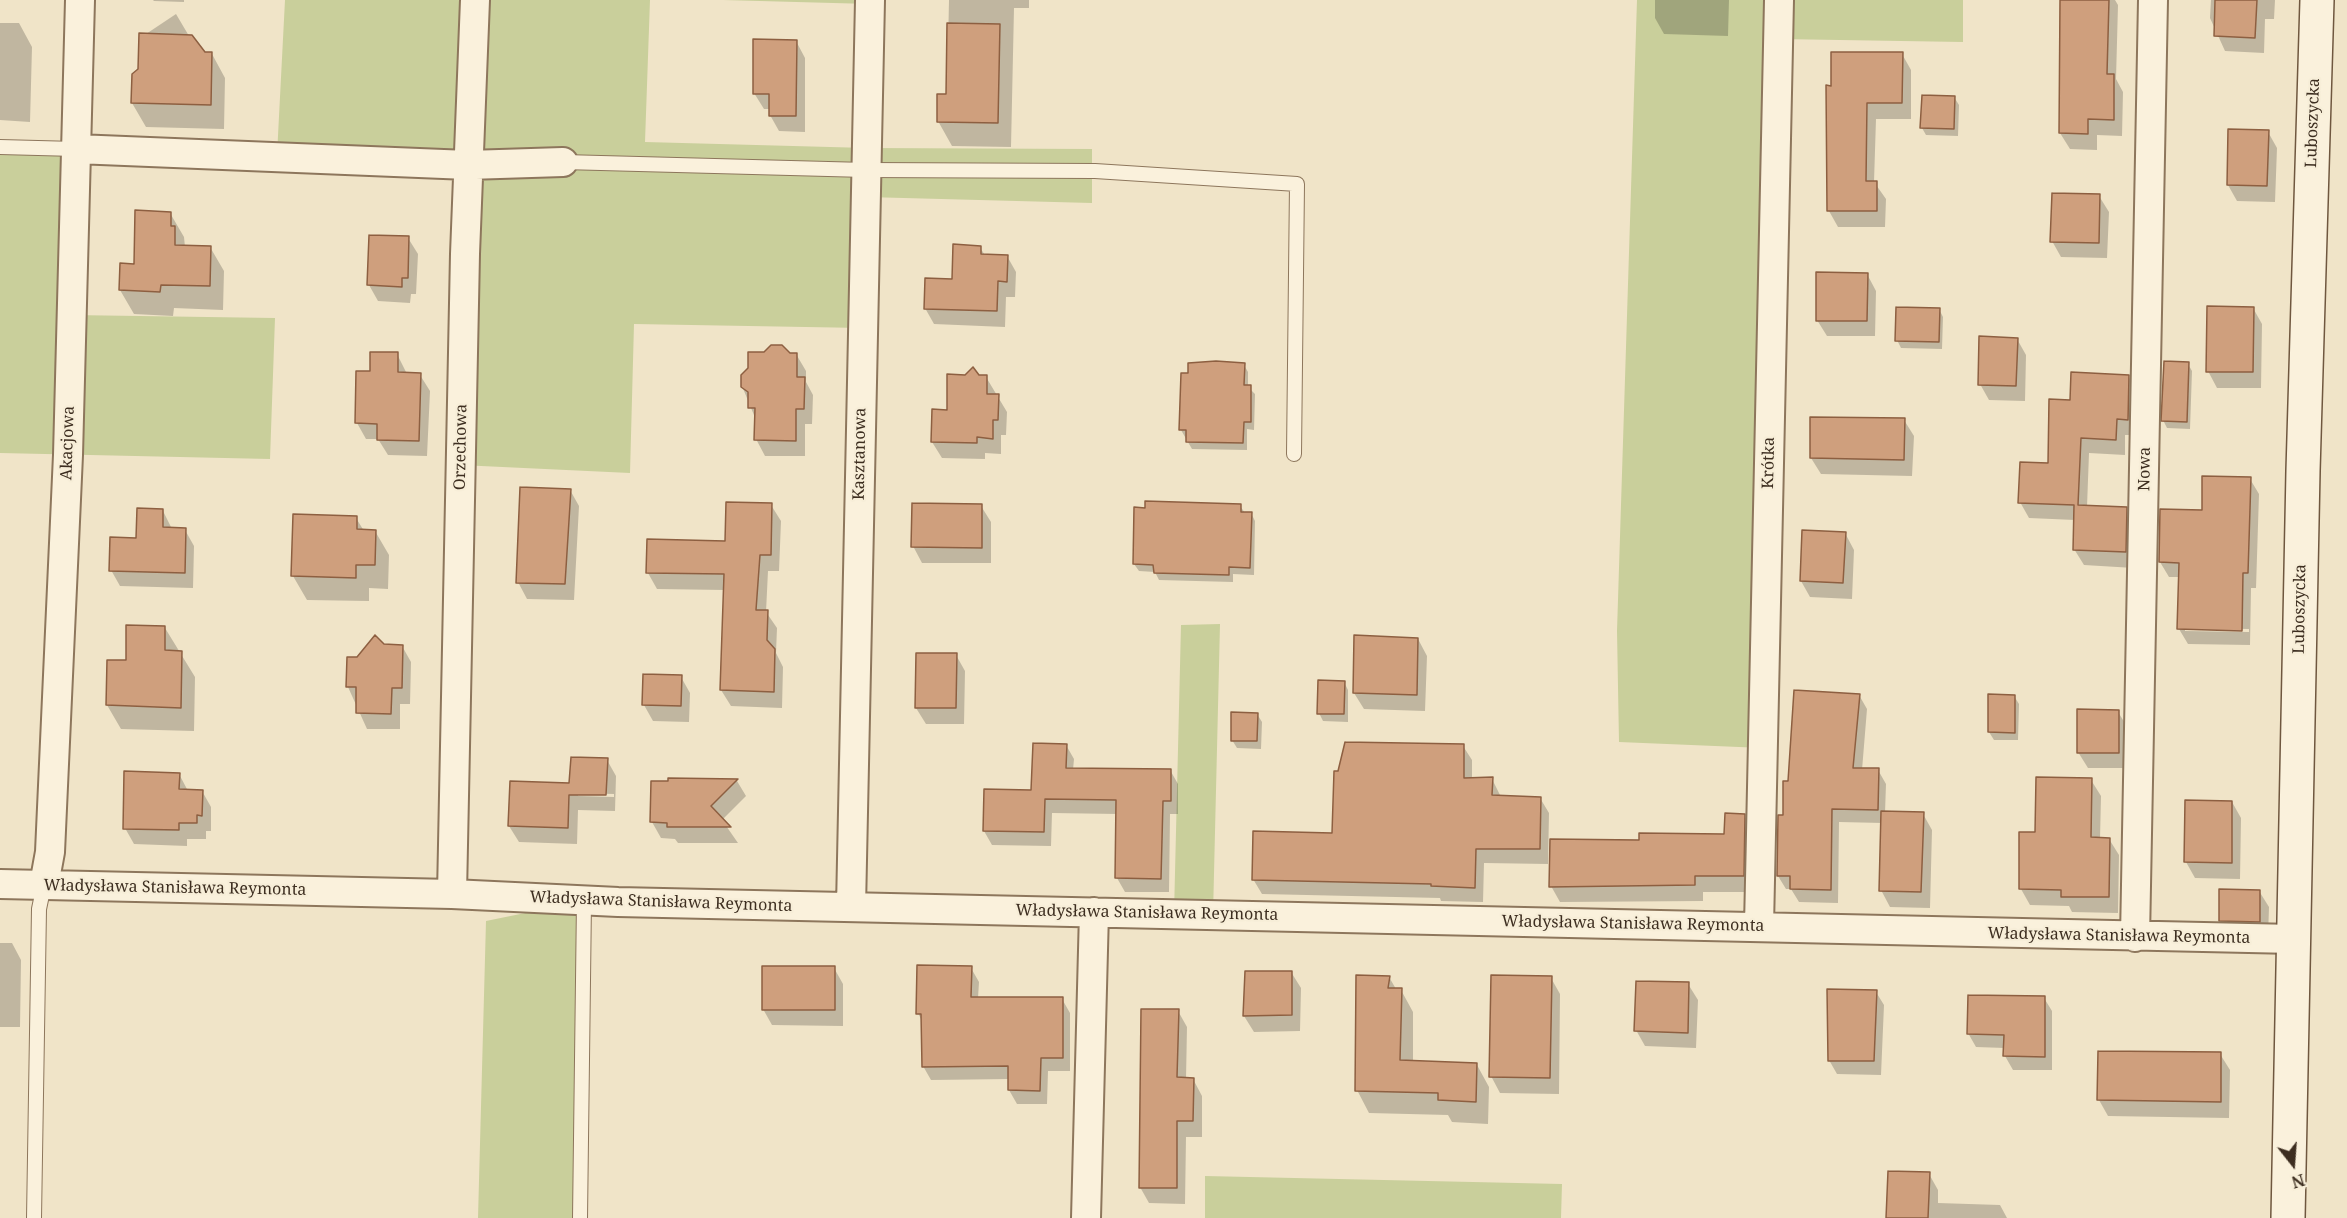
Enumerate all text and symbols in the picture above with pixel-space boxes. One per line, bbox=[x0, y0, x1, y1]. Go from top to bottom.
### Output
street label: Luboszycka bbox=[2302, 78, 2324, 168]
street label: Orzechowa bbox=[451, 404, 471, 490]
street label: Akacjowa bbox=[57, 406, 79, 480]
street label: Kasztanowa bbox=[850, 408, 870, 500]
street label: Krótka bbox=[1759, 437, 1779, 489]
street label: Nowa bbox=[2135, 447, 2155, 491]
street label: Luboszycka bbox=[2290, 564, 2310, 654]
street label: Władysława Stanisława Reymonta bbox=[43, 876, 307, 900]
street label: Władysława Stanisława Reymonta bbox=[529, 888, 793, 916]
street label: Władysława Stanisława Reymonta bbox=[1015, 901, 1279, 925]
street label: Władysława Stanisława Reymonta bbox=[1501, 912, 1765, 936]
street label: Władysława Stanisława Reymonta bbox=[1987, 924, 2251, 948]
north arrow bbox=[2263, 1134, 2323, 1194]
text: N bbox=[2289, 1169, 2308, 1194]

